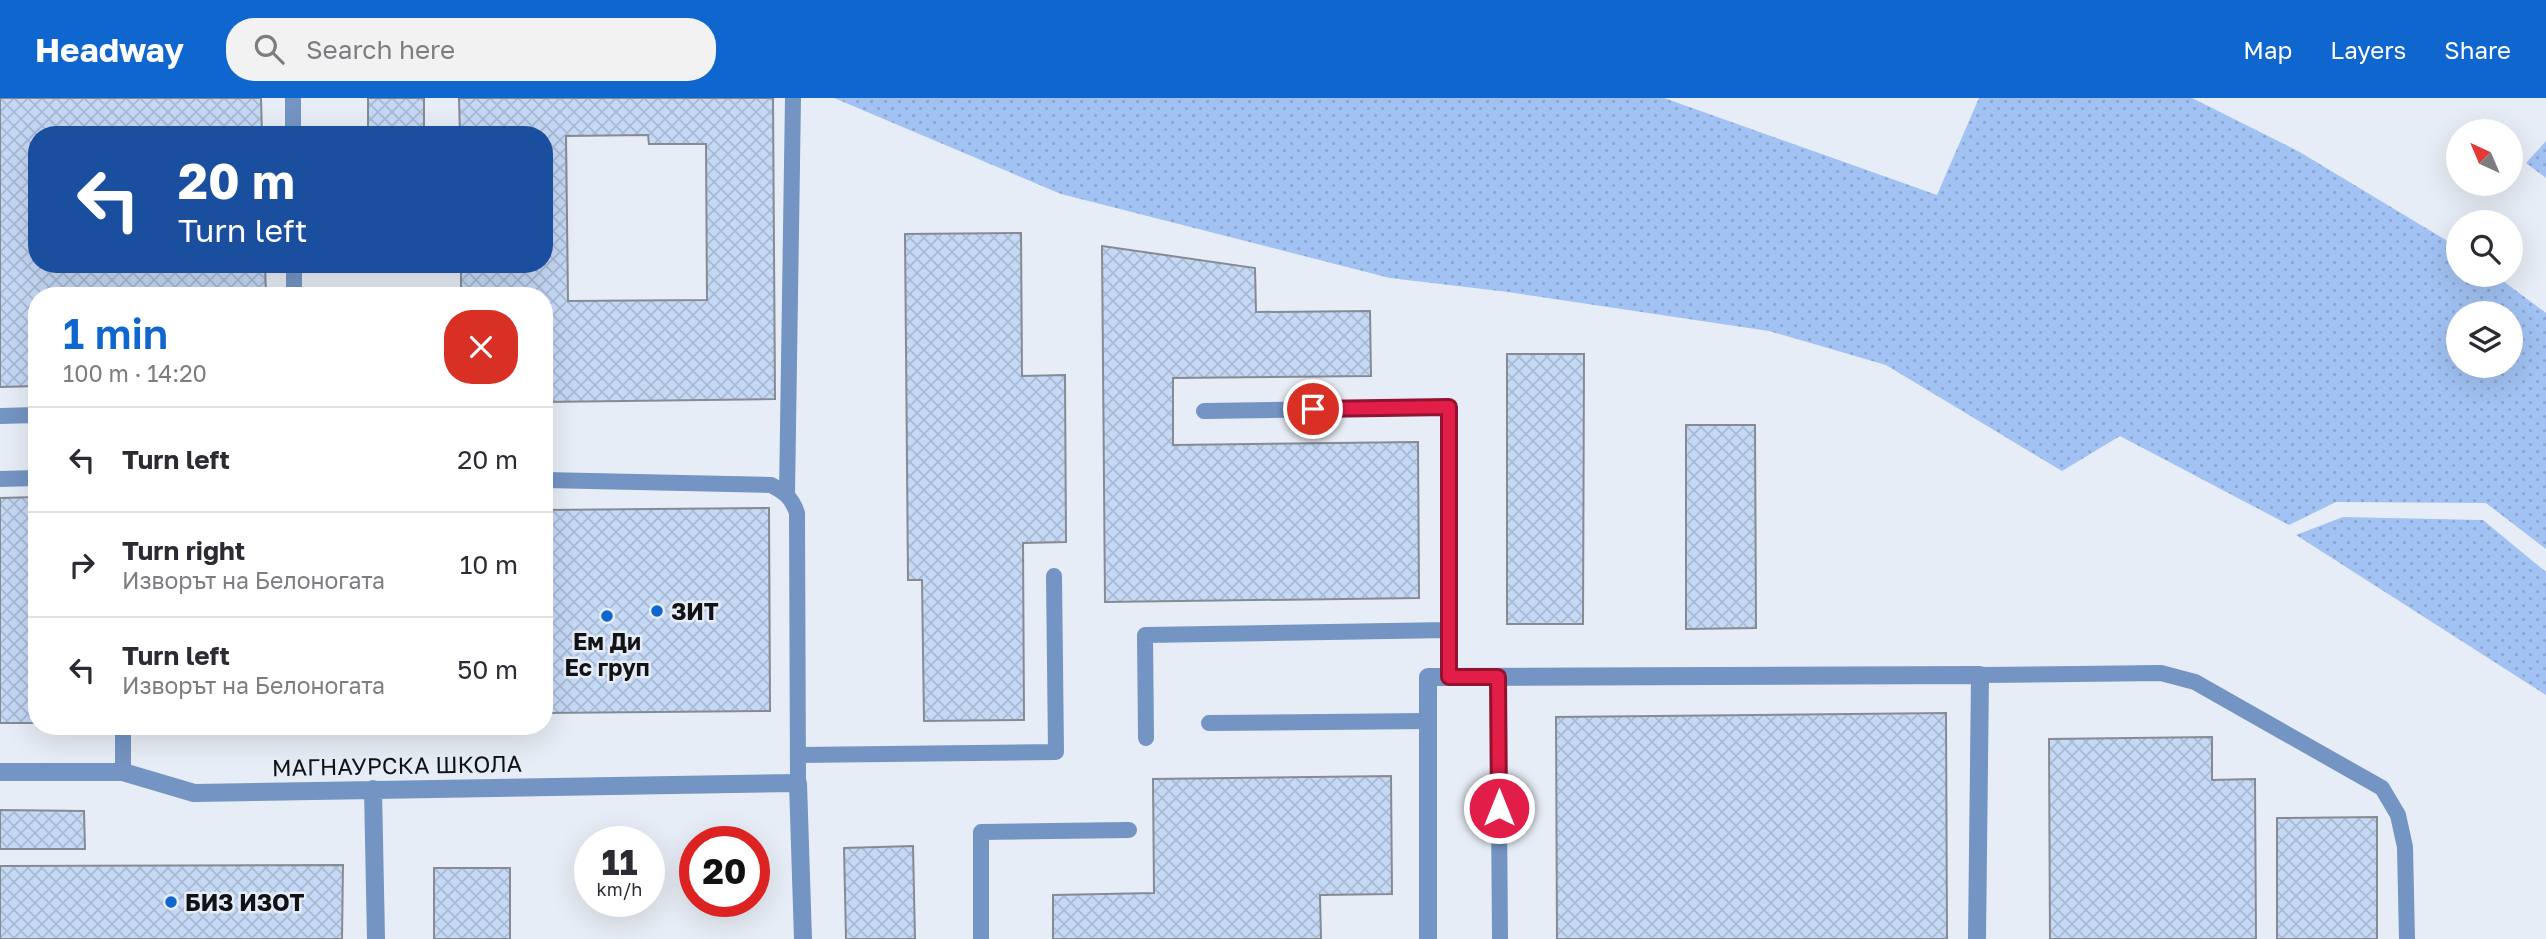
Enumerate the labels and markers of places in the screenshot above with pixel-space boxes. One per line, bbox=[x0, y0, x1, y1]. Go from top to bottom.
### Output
pin bbox=[1283, 379, 1343, 439]
place label: ЗИТ bbox=[671, 597, 719, 625]
marker: ЗИТ bbox=[649, 603, 665, 619]
marker: Ем Ди Ес груп bbox=[599, 608, 615, 624]
place label: Ем Ди Ес груп bbox=[564, 627, 650, 681]
place label: БИЗ ИЗОТ bbox=[185, 888, 304, 916]
marker: БИЗ ИЗОТ bbox=[163, 894, 179, 910]

